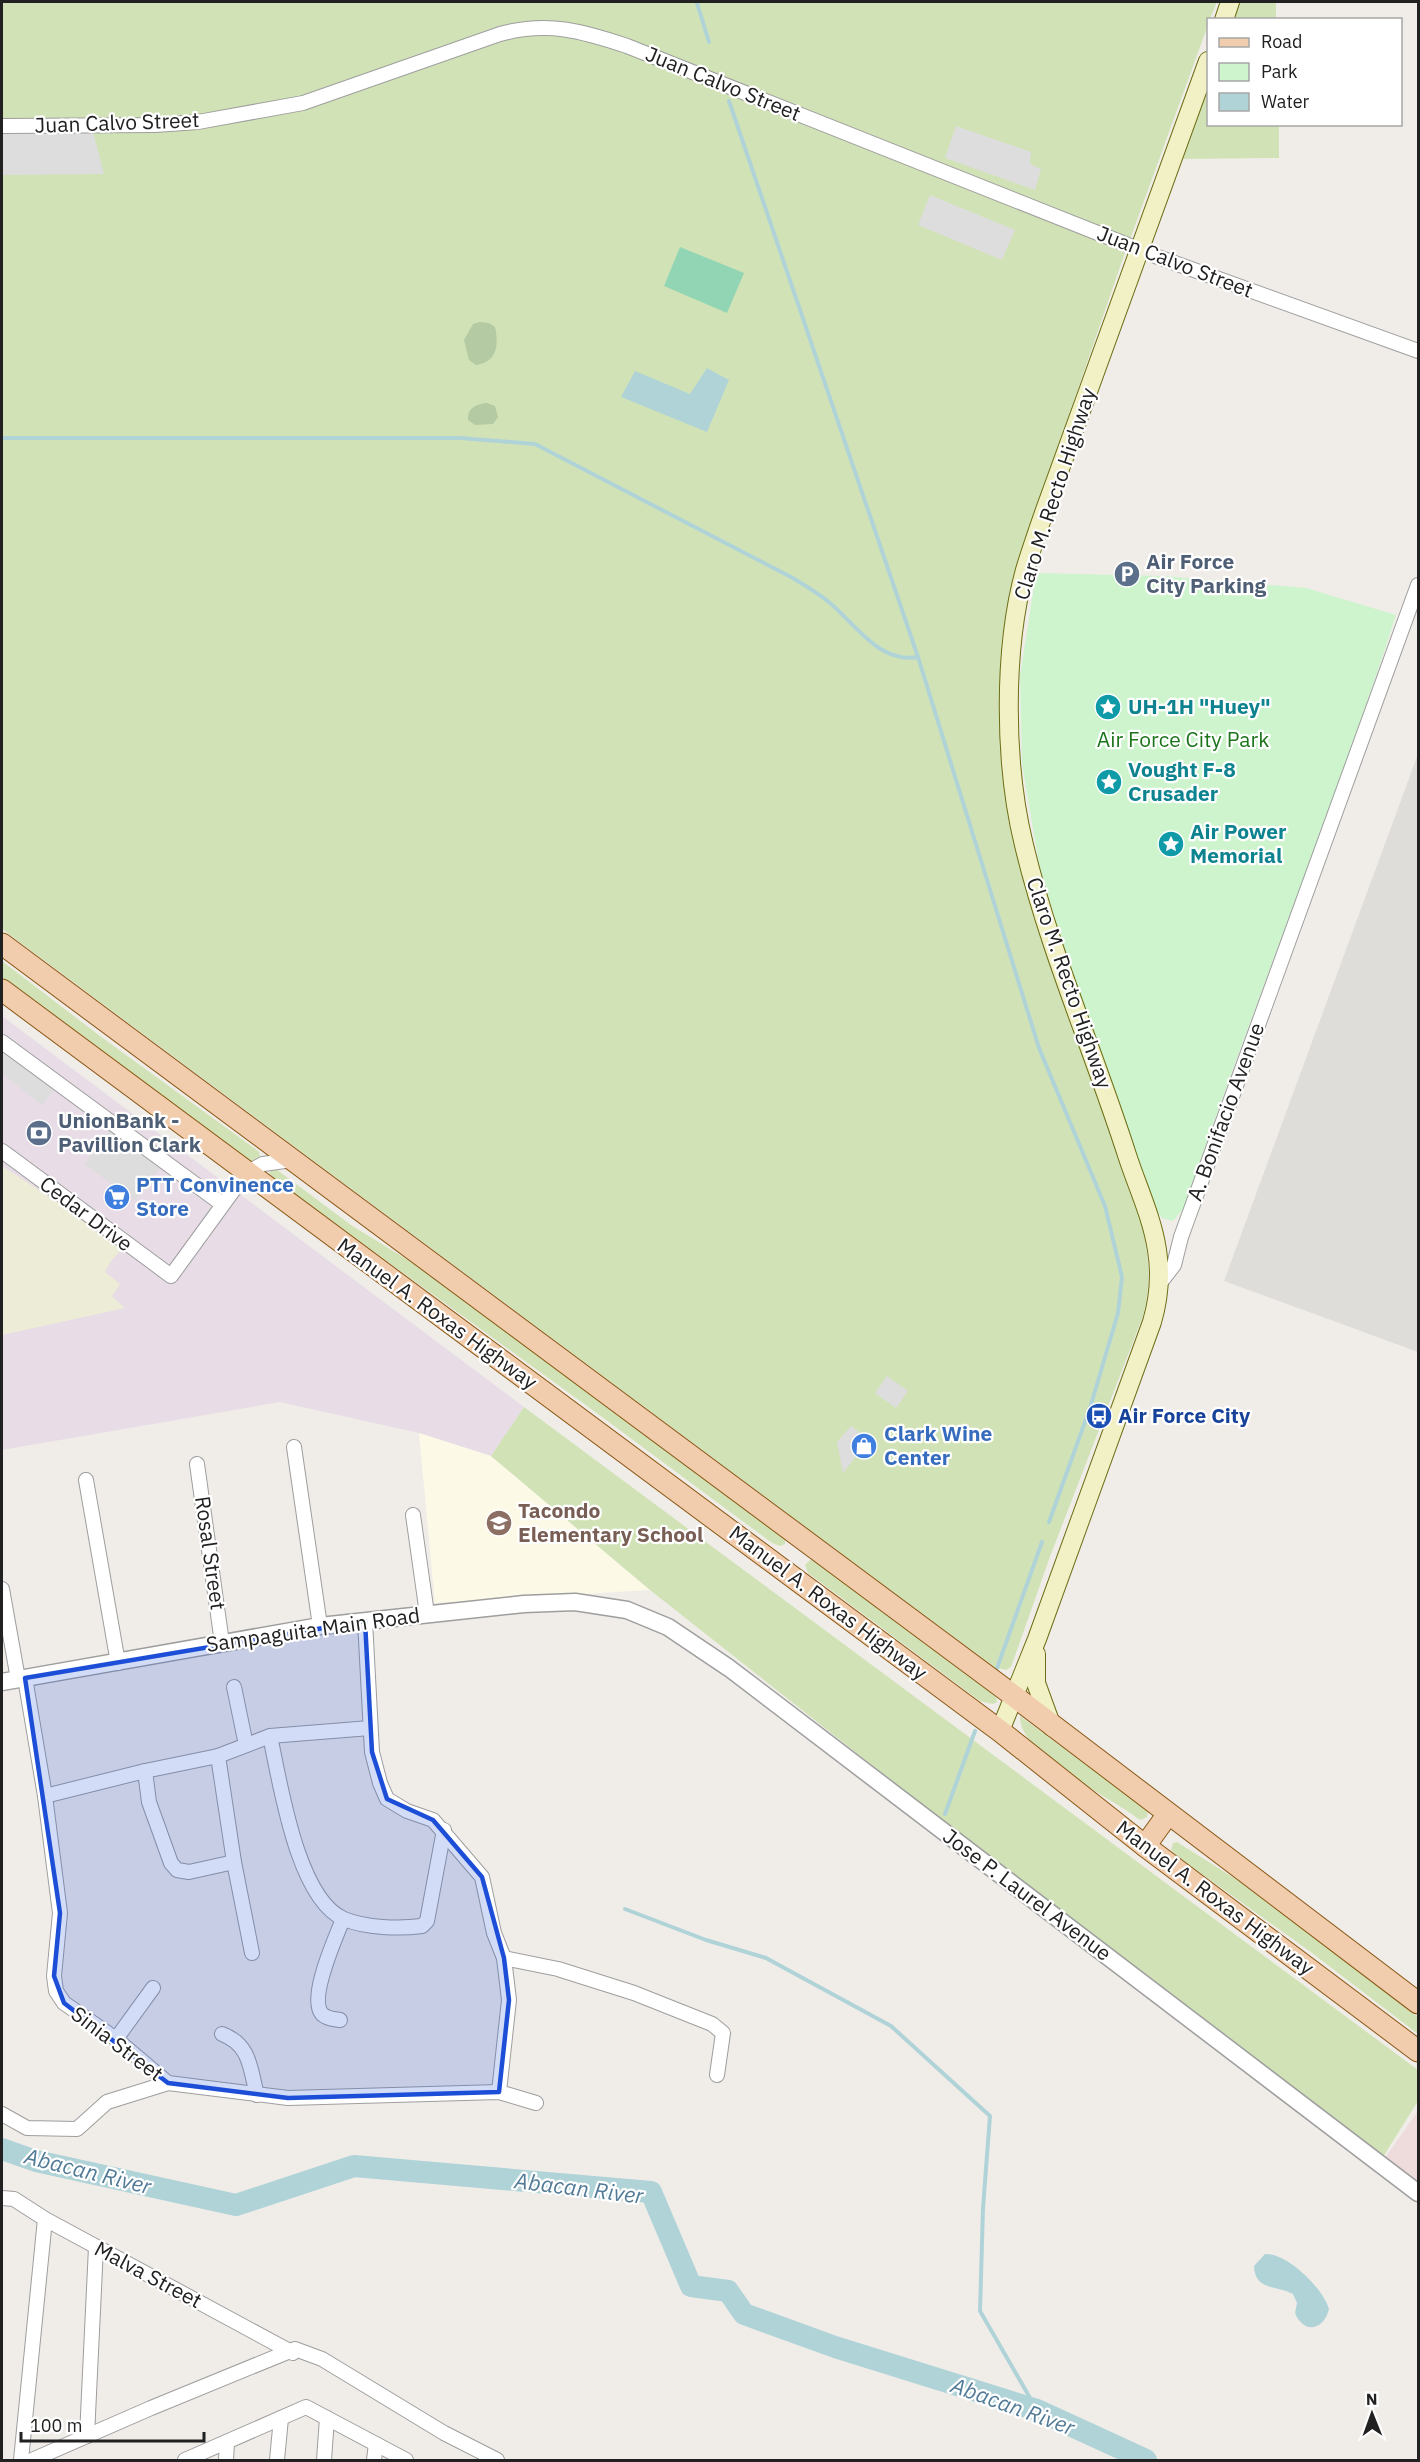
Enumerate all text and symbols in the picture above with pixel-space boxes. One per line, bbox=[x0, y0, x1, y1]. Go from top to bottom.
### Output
legend bbox=[1207, 18, 1402, 126]
text: Road bbox=[1261, 30, 1302, 53]
street label: Juan Calvo Street bbox=[642, 39, 805, 127]
text: Park bbox=[1261, 60, 1298, 83]
text: Water bbox=[1261, 90, 1310, 113]
street label: Juan Calvo Street bbox=[34, 105, 200, 139]
street label: Juan Calvo Street bbox=[1093, 218, 1257, 304]
street label: Claro M. Recto Highway bbox=[1006, 383, 1102, 603]
place label: Air Force City Parking bbox=[1146, 547, 1266, 599]
parking icon: Air Force City Parking bbox=[1112, 559, 1142, 589]
place icon: UH-1H "Huey" bbox=[1093, 692, 1123, 722]
place label: UH-1H "Huey" bbox=[1128, 692, 1271, 720]
park label: Air Force City Park bbox=[1097, 725, 1269, 753]
place label: Vought F-8 Crusader bbox=[1128, 755, 1236, 807]
place icon: Vought F-8 Crusader bbox=[1094, 767, 1124, 797]
place label: Air Power Memorial bbox=[1190, 817, 1287, 869]
place icon: Air Power Memorial bbox=[1156, 829, 1186, 859]
street label: Claro M. Recto Highway bbox=[1021, 873, 1119, 1093]
street label: A. Bonifacio Avenue bbox=[1180, 1019, 1270, 1205]
place label: UnionBank - Pavillion Clark bbox=[58, 1106, 202, 1158]
bank icon: UnionBank - Pavillion Clark bbox=[24, 1118, 54, 1148]
street label: Cedar Drive bbox=[35, 1169, 139, 1257]
place label: PTT Convinence Store bbox=[136, 1170, 294, 1222]
supermarket icon: PTT Convinence Store bbox=[102, 1182, 132, 1212]
street label: Manuel A. Roxas Highway bbox=[332, 1231, 544, 1396]
bus stop icon: Air Force City bbox=[1084, 1401, 1114, 1431]
place label: Air Force City bbox=[1118, 1401, 1251, 1429]
place label: Clark Wine Center bbox=[884, 1419, 992, 1471]
shop icon: Clark Wine Center bbox=[849, 1431, 879, 1461]
street label: Rosal Street bbox=[189, 1494, 233, 1612]
place label: Tacondo Elementary School bbox=[518, 1496, 703, 1548]
school or university icon: Tacondo Elementary School bbox=[484, 1508, 514, 1538]
street label: Manuel A. Roxas Highway bbox=[724, 1519, 934, 1686]
street label: Sampaguita Main Road bbox=[204, 1600, 422, 1658]
street label: Manuel A. Roxas Highway bbox=[1111, 1814, 1321, 1981]
street label: Jose P. Laurel Avenue bbox=[938, 1822, 1118, 1967]
street label: Sinia Street bbox=[66, 1999, 169, 2087]
water label: Abacan River bbox=[21, 2141, 155, 2200]
water label: Abacan River bbox=[512, 2165, 646, 2210]
street label: Malva Street bbox=[90, 2234, 207, 2314]
water label: Abacan River bbox=[946, 2369, 1080, 2442]
north arrow bbox=[1342, 2384, 1402, 2444]
text: N bbox=[1366, 2389, 1378, 2409]
scale bar bbox=[21, 2405, 204, 2443]
text: 100 m bbox=[30, 2414, 82, 2437]

